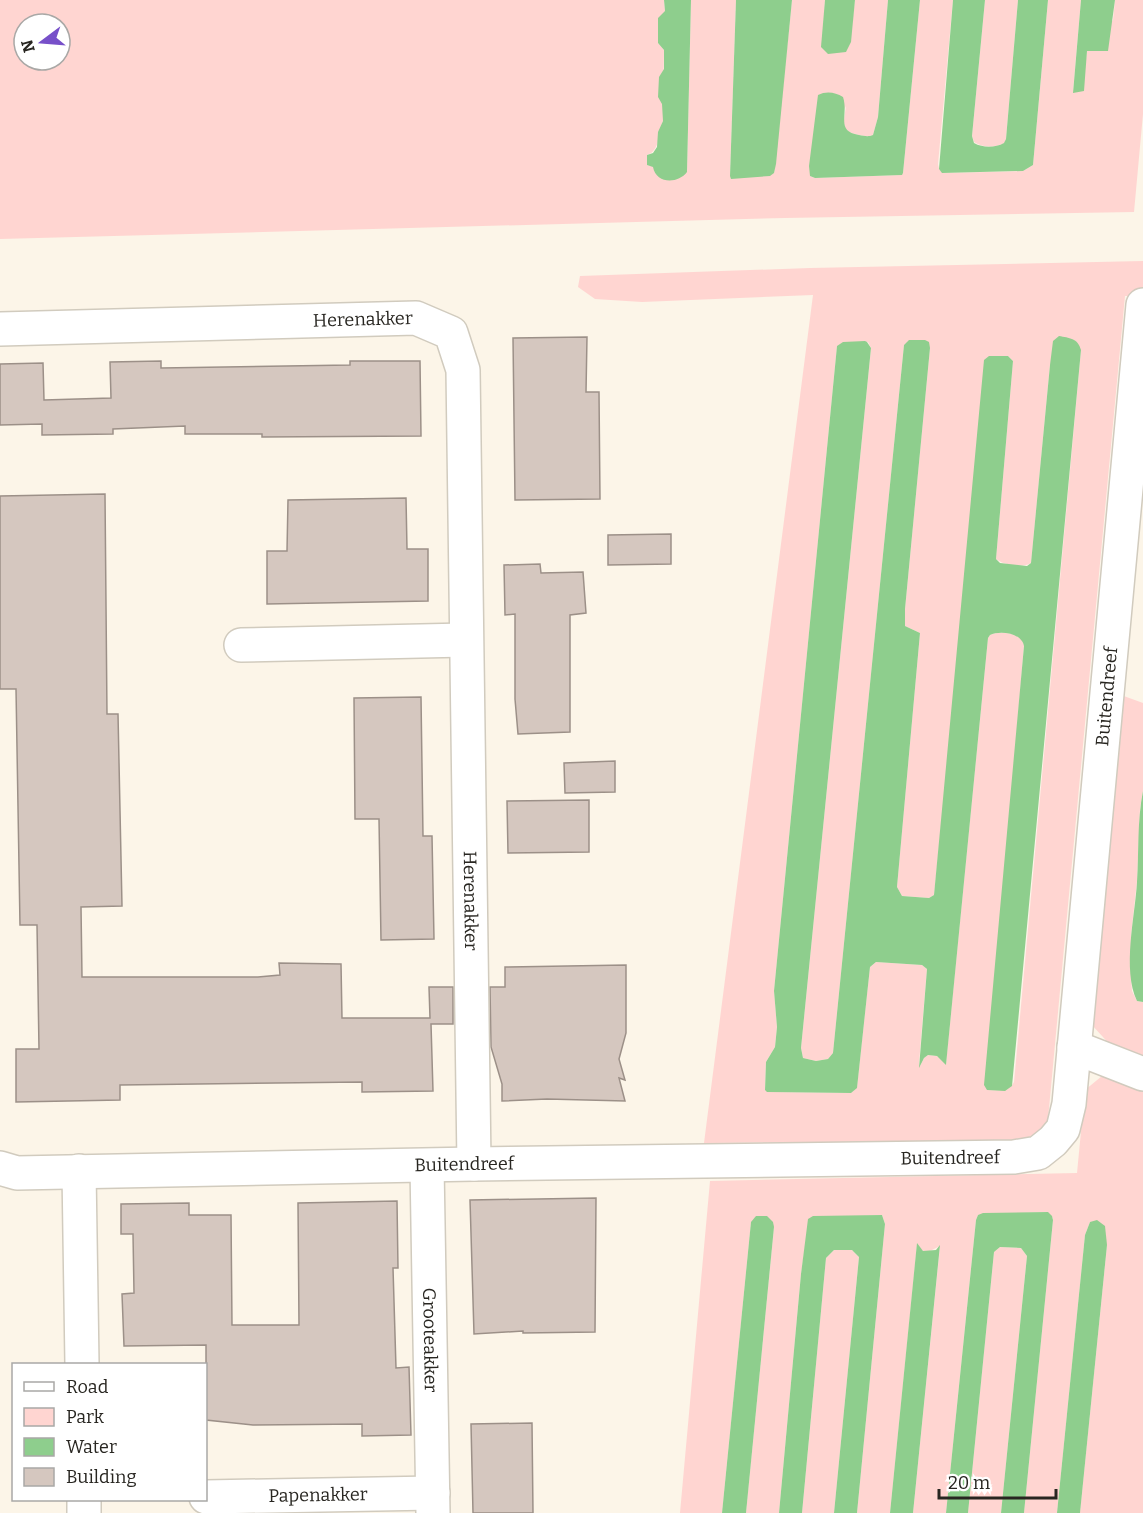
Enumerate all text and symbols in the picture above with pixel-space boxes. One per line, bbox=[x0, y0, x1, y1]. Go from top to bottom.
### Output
north arrow bbox=[12, 12, 72, 72]
text: N bbox=[17, 37, 39, 55]
street label: Herenakker bbox=[313, 307, 413, 332]
street label: Buitendreef bbox=[1091, 644, 1122, 747]
street label: Herenakker bbox=[459, 851, 482, 951]
street label: Buitendreef bbox=[900, 1146, 1002, 1169]
street label: Buitendreef bbox=[414, 1152, 516, 1176]
street label: Grooteakker bbox=[418, 1287, 442, 1393]
legend bbox=[12, 1363, 207, 1501]
text: Road bbox=[66, 1376, 109, 1398]
text: Park bbox=[66, 1406, 105, 1428]
text: Water bbox=[66, 1436, 117, 1458]
scale bar bbox=[939, 1462, 1056, 1500]
text: Building bbox=[66, 1466, 137, 1488]
text: 20 m bbox=[948, 1472, 990, 1494]
street label: Papenakker bbox=[268, 1483, 368, 1507]

